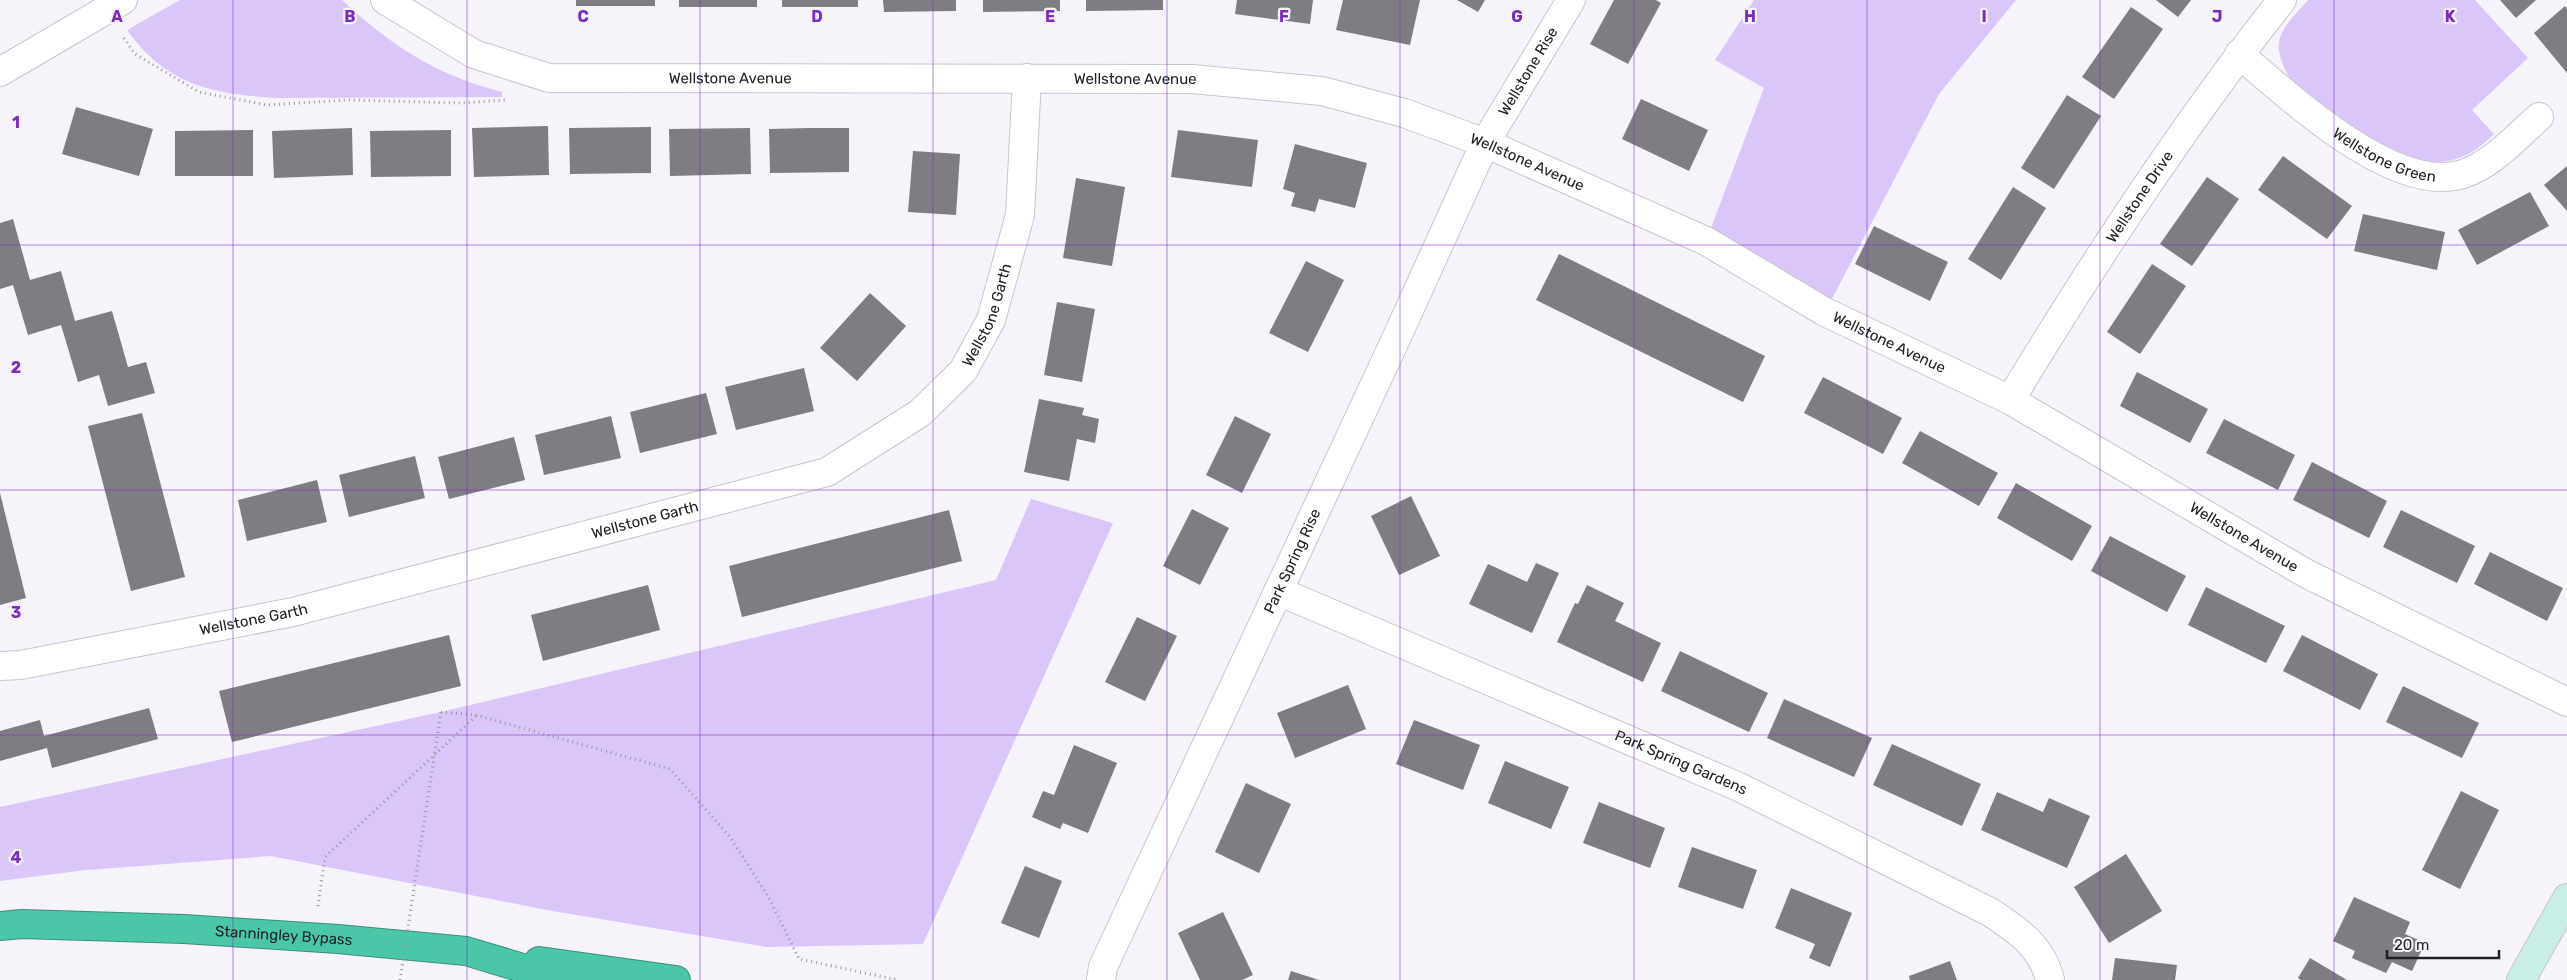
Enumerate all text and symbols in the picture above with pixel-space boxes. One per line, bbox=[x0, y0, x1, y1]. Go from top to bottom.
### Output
text: A bbox=[111, 7, 123, 26]
text: B bbox=[344, 7, 356, 26]
text: C bbox=[577, 7, 589, 26]
text: D bbox=[811, 7, 823, 26]
text: E bbox=[1045, 7, 1055, 26]
text: F bbox=[1279, 7, 1289, 26]
text: G bbox=[1511, 7, 1523, 26]
text: H bbox=[1744, 7, 1756, 26]
text: I bbox=[1981, 7, 1987, 26]
text: J bbox=[2212, 7, 2222, 26]
text: K bbox=[2445, 7, 2456, 26]
street label: Wellstone Rise bbox=[1495, 24, 1562, 119]
street label: Wellstone Avenue bbox=[669, 69, 792, 87]
street label: Wellstone Avenue bbox=[1074, 70, 1197, 88]
text: 1 bbox=[12, 113, 20, 132]
street label: Wellstone Green bbox=[2329, 124, 2437, 186]
street label: Wellstone Avenue bbox=[1468, 129, 1587, 195]
street label: Wellstone Drive bbox=[2102, 147, 2177, 246]
street label: Wellstone Garth bbox=[958, 261, 1015, 370]
street label: Wellstone Avenue bbox=[1830, 308, 1948, 377]
text: 2 bbox=[11, 358, 21, 377]
street label: Wellstone Garth bbox=[589, 497, 700, 542]
street label: Wellstone Avenue bbox=[2186, 498, 2302, 576]
street label: Park Spring Rise bbox=[1260, 506, 1325, 616]
street label: Wellstone Garth bbox=[198, 600, 310, 639]
text: 3 bbox=[11, 603, 21, 622]
street label: Park Spring Gardens bbox=[1612, 726, 1751, 799]
text: 4 bbox=[11, 848, 22, 867]
street label: Stanningley Bypass bbox=[214, 922, 353, 949]
scale bar bbox=[2387, 928, 2500, 960]
text: 20 m bbox=[2394, 936, 2429, 954]

